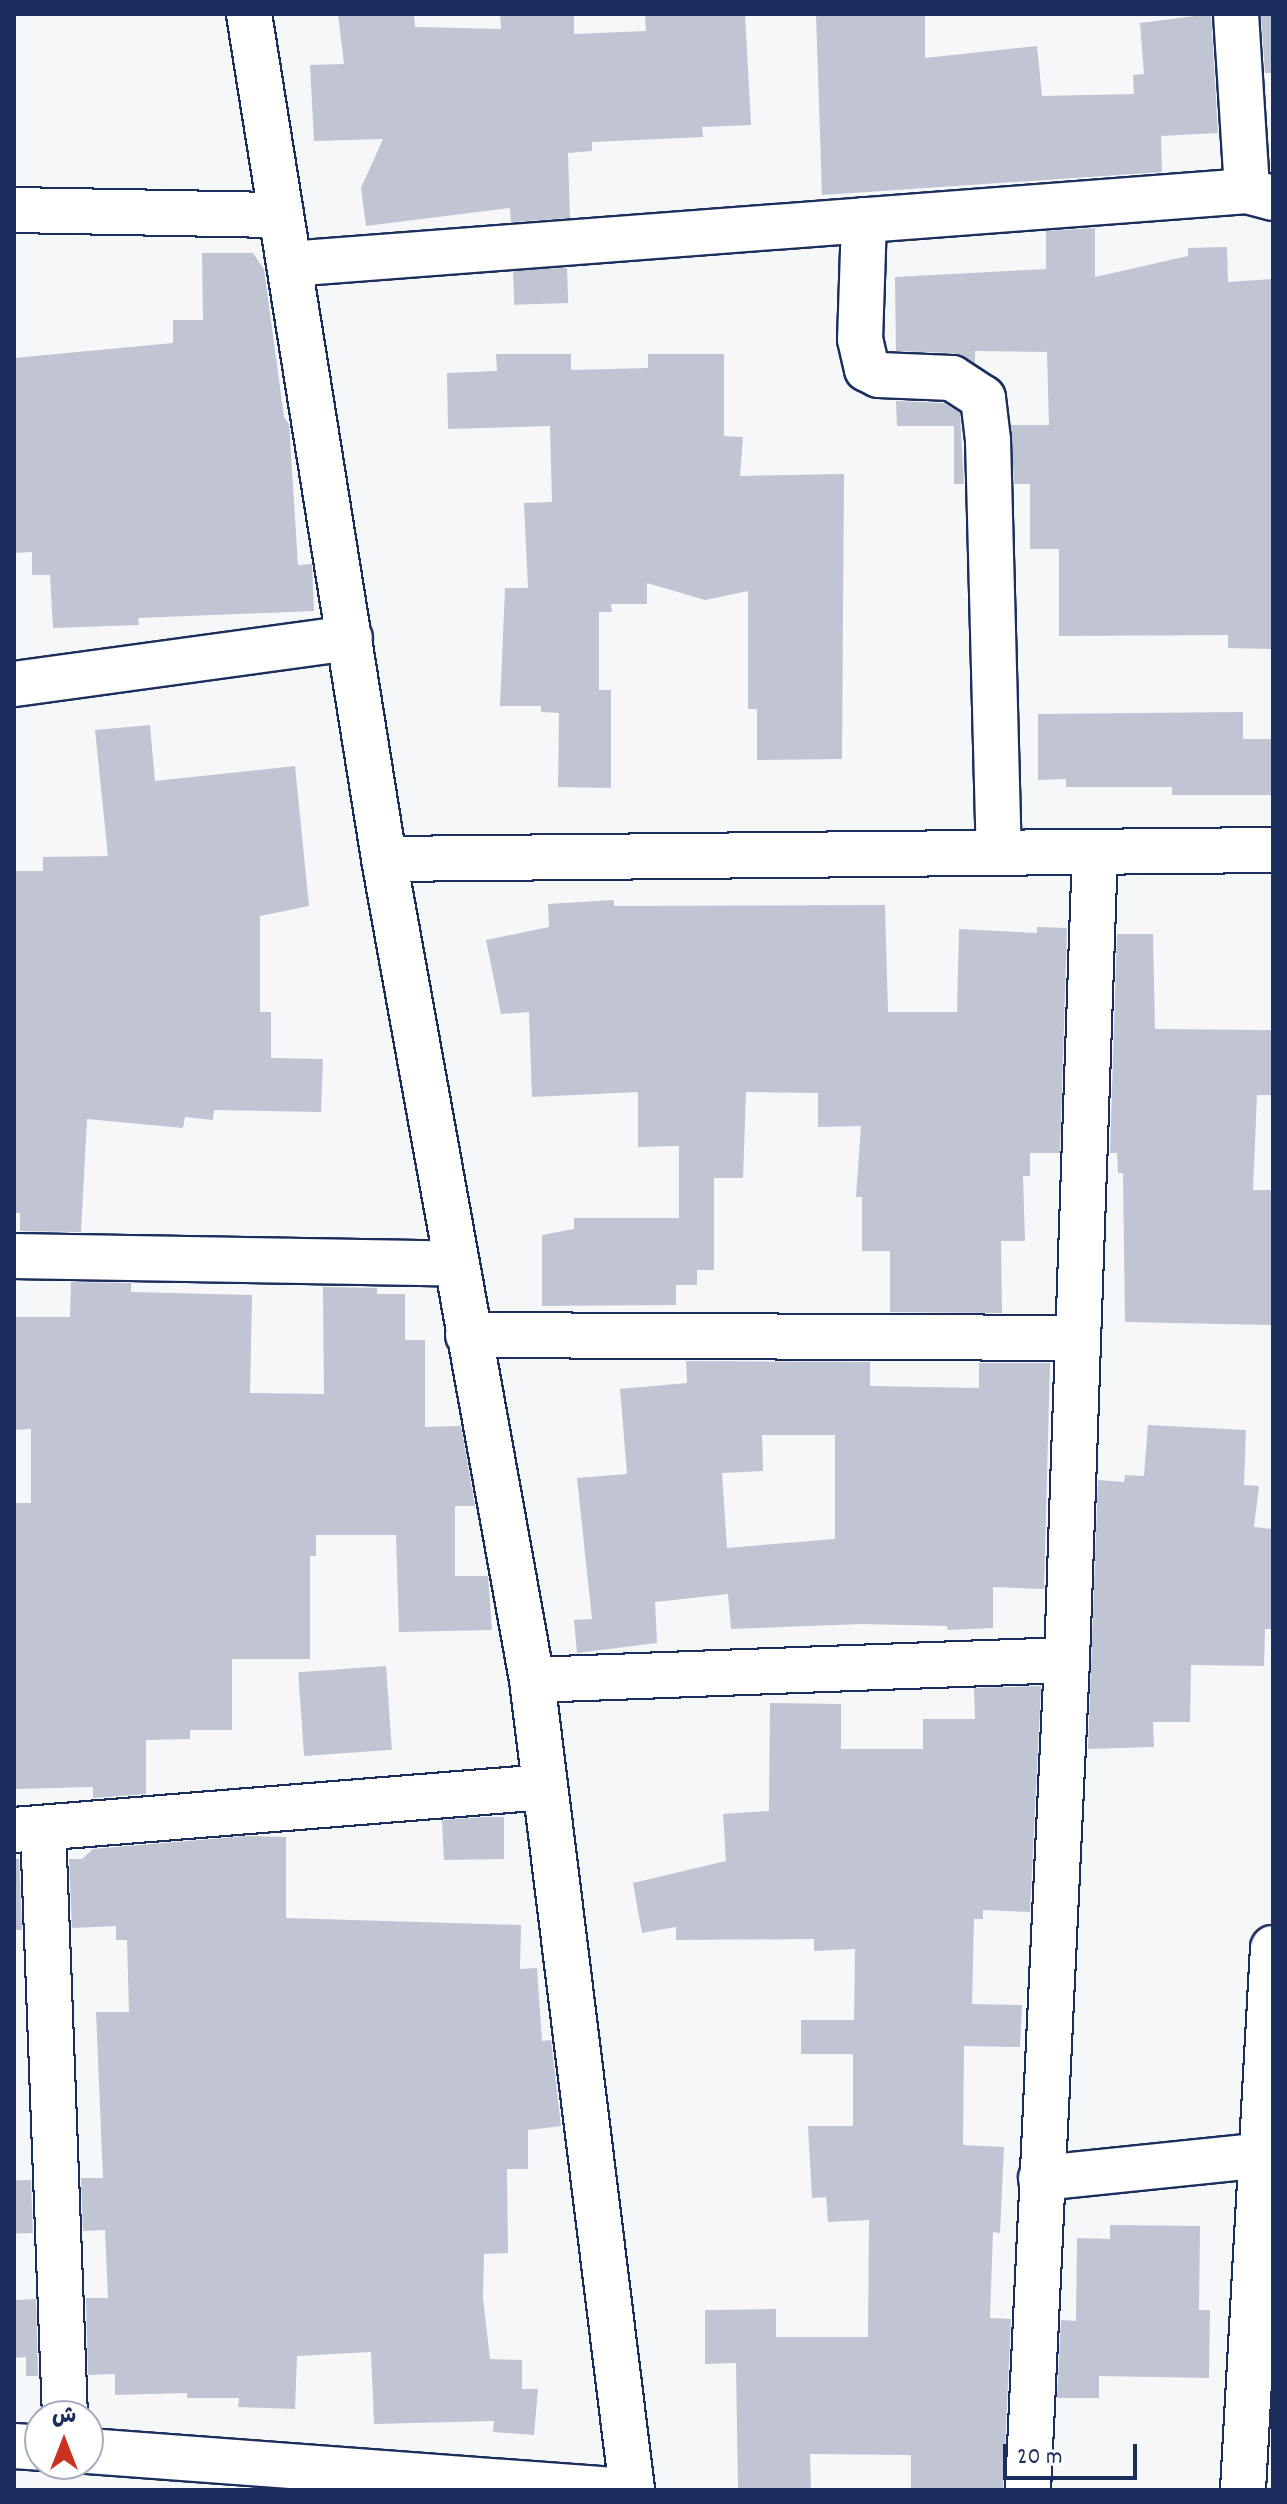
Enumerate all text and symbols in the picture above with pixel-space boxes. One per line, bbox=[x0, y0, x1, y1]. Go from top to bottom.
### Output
north arrow bbox=[24, 2400, 104, 2480]
text: ش bbox=[52, 2402, 76, 2433]
scale bar bbox=[1007, 2428, 1141, 2478]
text: 20 m bbox=[1017, 2441, 1063, 2475]

